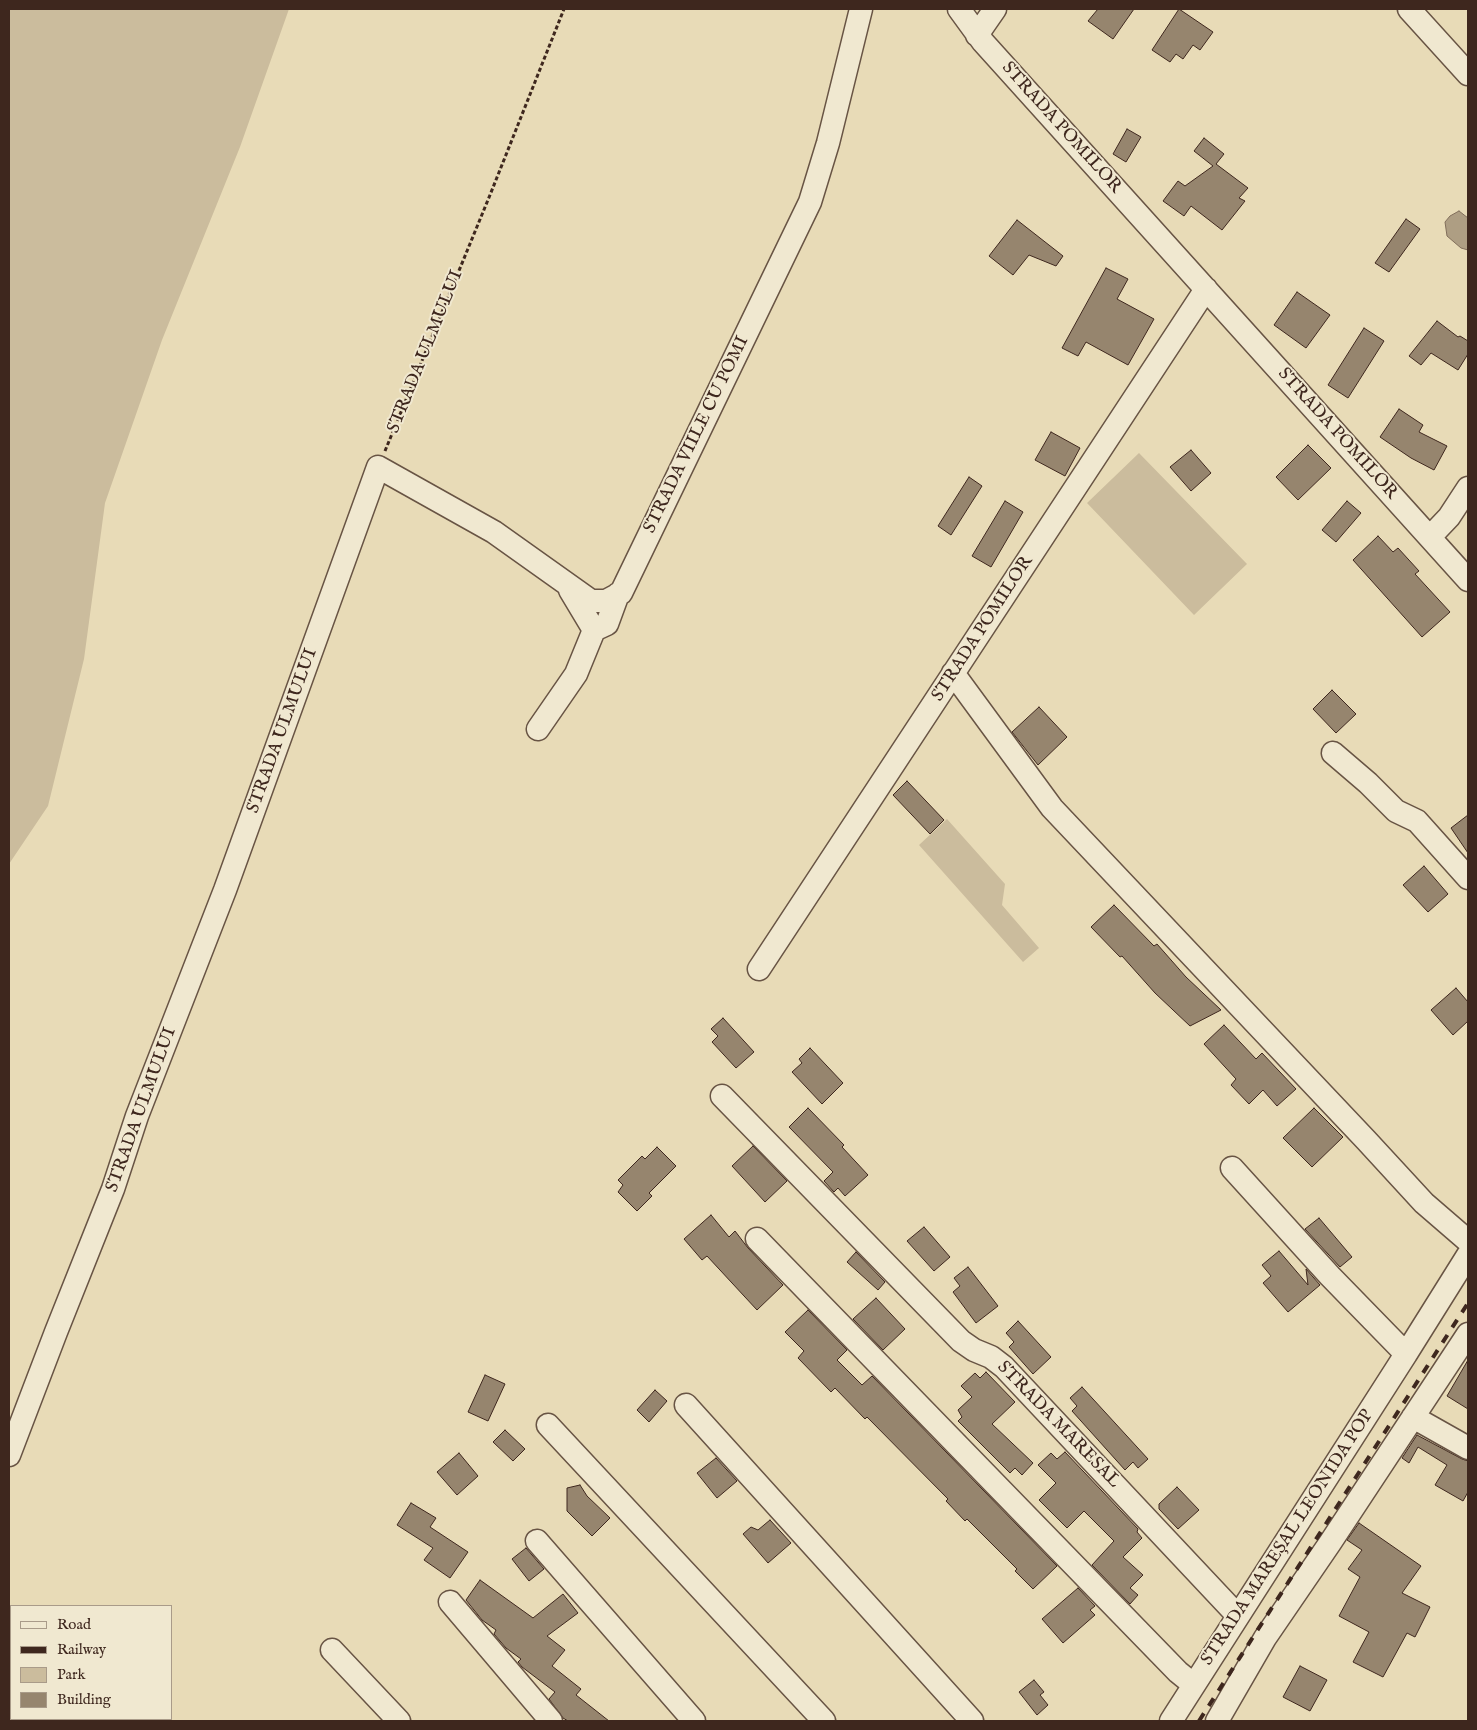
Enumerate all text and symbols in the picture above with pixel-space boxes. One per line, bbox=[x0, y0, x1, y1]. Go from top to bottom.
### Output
street label: STRADA POMILOR bbox=[996, 58, 1126, 198]
street label: STRADA ULMULUI bbox=[383, 267, 469, 437]
street label: STRADA VIILE CU POMI bbox=[640, 333, 754, 537]
street label: STRADA POMILOR bbox=[1272, 364, 1402, 504]
street label: STRADA POMILOR bbox=[928, 552, 1038, 706]
street label: STRADA ULMULUI bbox=[243, 646, 323, 816]
street label: STRADA ULMULUI bbox=[102, 1025, 182, 1195]
street label: STRADA MARESAL bbox=[992, 1357, 1124, 1493]
street label: STRADA MAREȘAL LEONIDA POP bbox=[1197, 1406, 1379, 1670]
legend bbox=[10, 1605, 172, 1720]
text: Road bbox=[57, 1615, 91, 1634]
text: Railway bbox=[57, 1640, 106, 1659]
text: Park bbox=[57, 1665, 86, 1684]
text: Building bbox=[57, 1690, 111, 1709]

